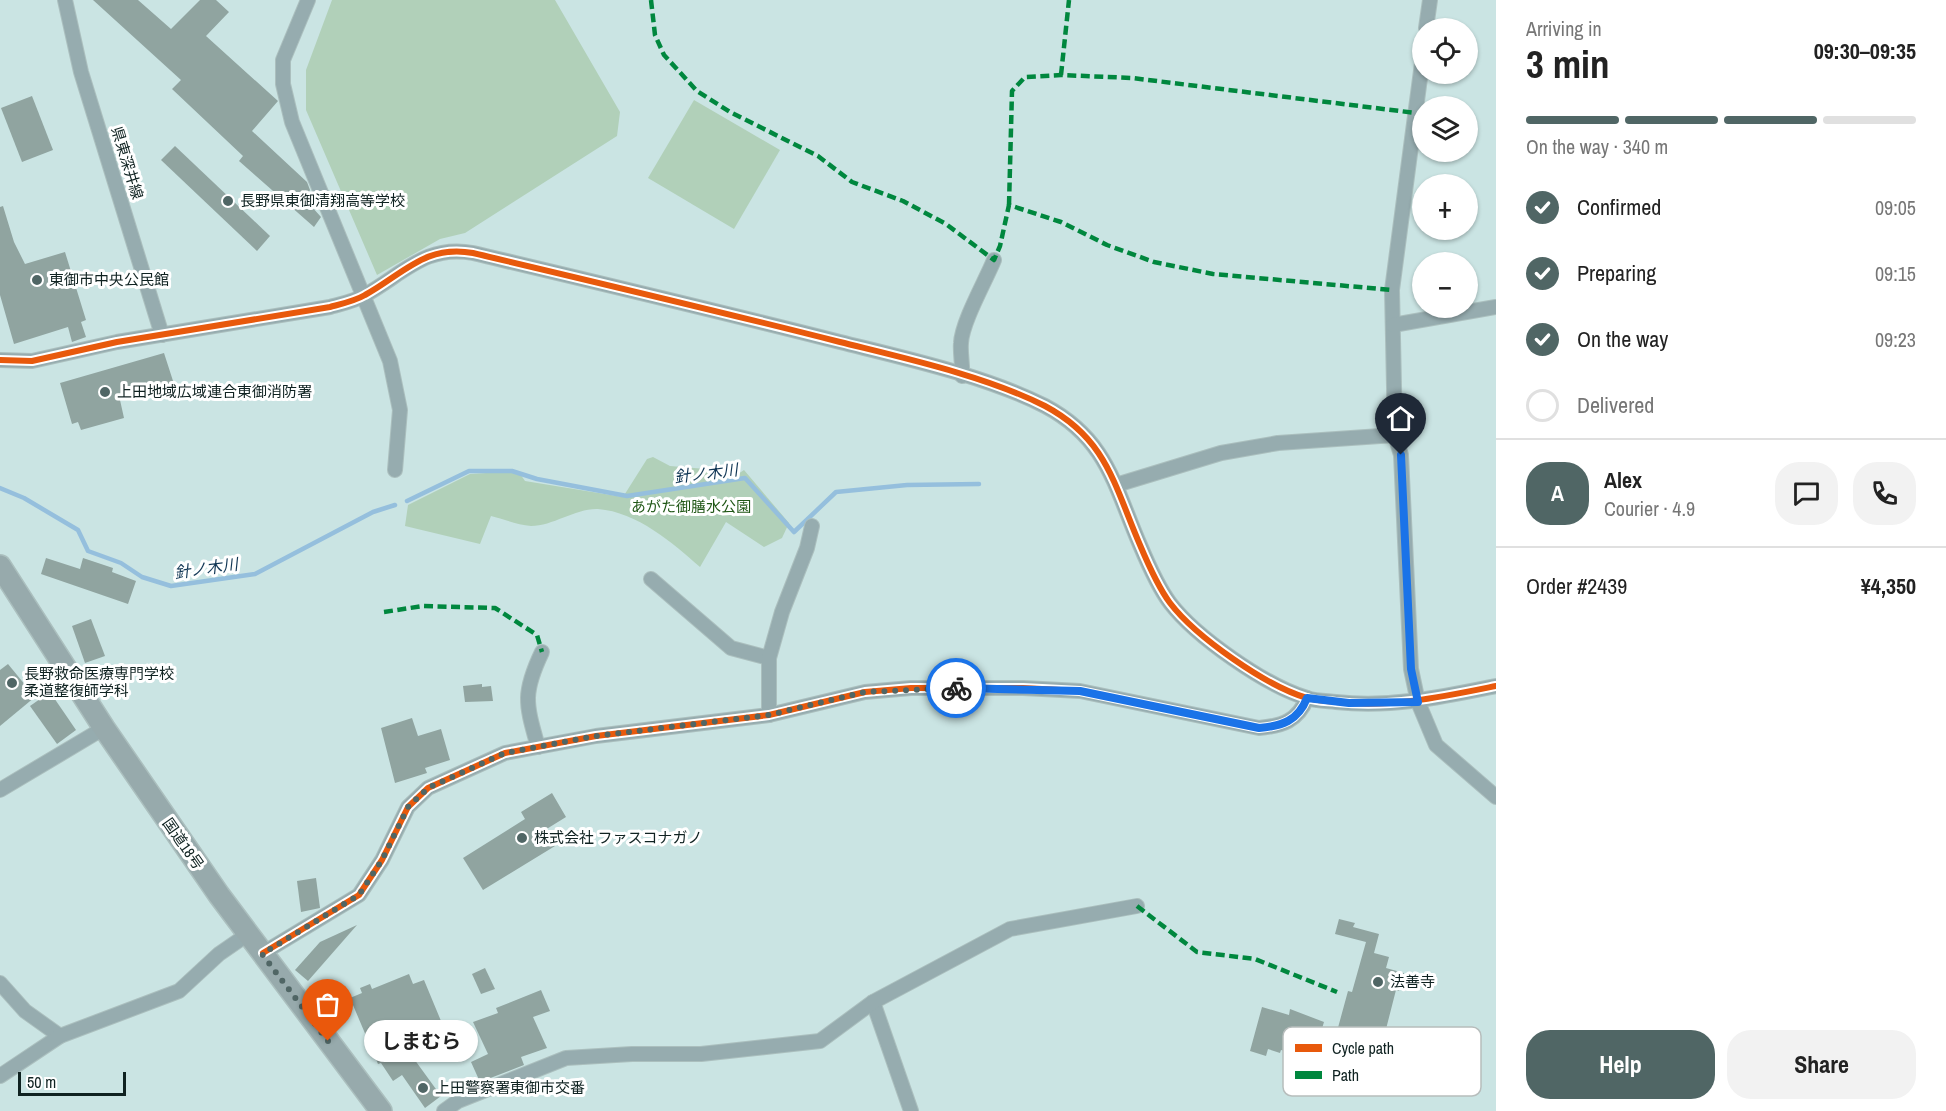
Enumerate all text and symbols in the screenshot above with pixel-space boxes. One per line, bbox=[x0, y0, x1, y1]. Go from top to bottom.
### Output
text: Arriving in bbox=[1526, 15, 1602, 42]
map controls bbox=[1412, 18, 1478, 318]
button: locate bbox=[1412, 18, 1478, 84]
text: 09:30–09:35 bbox=[1814, 36, 1916, 66]
text: 3 min bbox=[1526, 38, 1610, 90]
button: layers bbox=[1412, 96, 1478, 162]
street label: 県東深井線 bbox=[106, 124, 148, 202]
text: On the way · 340 m bbox=[1526, 133, 1668, 160]
button: + bbox=[1412, 174, 1478, 240]
place label: 長野県東御清翔高等学校 bbox=[240, 190, 405, 211]
icon: check bbox=[1526, 191, 1559, 224]
text: Confirmed bbox=[1577, 192, 1661, 222]
marker: 長野県東御清翔高等学校 bbox=[221, 194, 235, 208]
text: 09:05 bbox=[1875, 194, 1916, 221]
button: − bbox=[1412, 252, 1478, 318]
icon: check bbox=[1526, 257, 1559, 290]
text: Preparing bbox=[1577, 258, 1656, 288]
text: 09:15 bbox=[1875, 260, 1916, 287]
place label: 東御市中央公民館 bbox=[49, 269, 169, 290]
marker: 東御市中央公民館 bbox=[30, 273, 44, 287]
icon: check bbox=[1526, 323, 1559, 356]
text: On the way bbox=[1577, 324, 1668, 354]
text: 09:23 bbox=[1875, 326, 1916, 353]
place label: 上田地域広域連合東御消防署 bbox=[117, 381, 312, 402]
marker: 上田地域広域連合東御消防署 bbox=[98, 385, 112, 399]
text: Delivered bbox=[1577, 390, 1654, 420]
pin bbox=[1375, 393, 1426, 455]
icon: home bbox=[1384, 402, 1417, 435]
water label: 針ノ木川 bbox=[673, 458, 741, 488]
button: chat bbox=[1775, 462, 1838, 525]
button: phone bbox=[1853, 462, 1916, 525]
text: Alex bbox=[1604, 465, 1642, 495]
text: A bbox=[1551, 478, 1564, 508]
text: Courier · 4.9 bbox=[1604, 495, 1695, 522]
park label: あがた御膳水公園 bbox=[631, 496, 751, 517]
water label: 針ノ木川 bbox=[173, 552, 241, 583]
text: Order #2439 bbox=[1526, 571, 1627, 601]
text: ¥4,350 bbox=[1861, 571, 1916, 601]
courier bbox=[926, 658, 986, 718]
place label: 長野救命医療専門学校 柔道整復師学科 bbox=[24, 663, 174, 701]
icon: bike bbox=[940, 672, 973, 705]
marker: 長野救命医療専門学校 柔道整復師学科 bbox=[5, 676, 19, 690]
street label: 国道18号 bbox=[158, 814, 209, 874]
place label: 株式会社 ファスコナガノ bbox=[534, 827, 702, 848]
marker: 株式会社 ファスコナガノ bbox=[515, 831, 529, 845]
place label: 法善寺 bbox=[1390, 971, 1435, 992]
marker: 法善寺 bbox=[1371, 975, 1385, 989]
pin bbox=[302, 979, 353, 1041]
icon: bag bbox=[311, 988, 344, 1021]
callout: しまむら bbox=[364, 1020, 478, 1062]
text: しまむら bbox=[381, 1027, 461, 1054]
legend bbox=[1283, 1027, 1481, 1096]
button: Help bbox=[1526, 1030, 1715, 1099]
button: Share bbox=[1727, 1030, 1916, 1099]
text: Cycle path bbox=[1332, 1037, 1394, 1059]
text: Path bbox=[1332, 1064, 1359, 1086]
scale bar bbox=[18, 1069, 126, 1096]
text: 50 m bbox=[27, 1071, 56, 1093]
place label: 上田警察署東御市交番 bbox=[435, 1077, 585, 1098]
marker: 上田警察署東御市交番 bbox=[416, 1081, 430, 1095]

